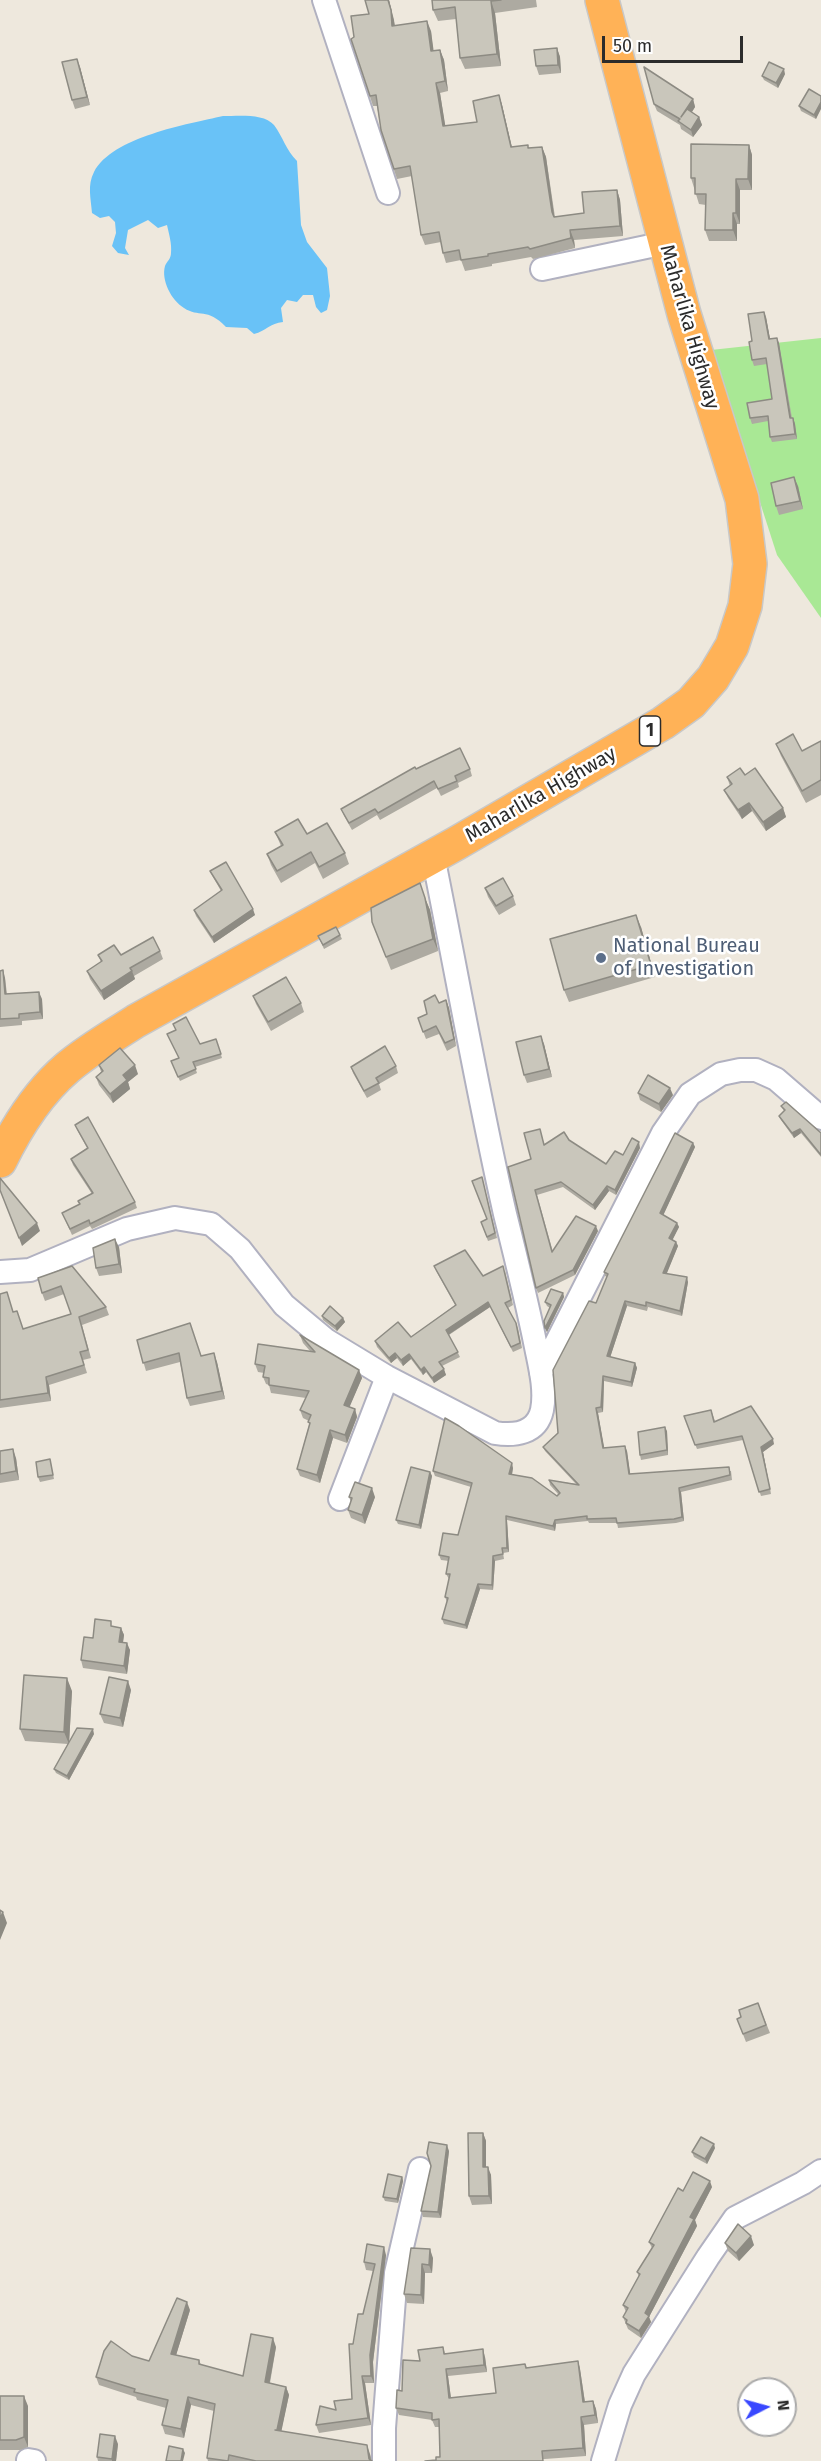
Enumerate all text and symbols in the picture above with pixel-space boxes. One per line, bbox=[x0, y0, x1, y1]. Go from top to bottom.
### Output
scale bar bbox=[605, 24, 746, 62]
text: 50 m bbox=[613, 35, 652, 57]
street label: Maharlika Highway bbox=[654, 242, 724, 412]
road number: 1 bbox=[640, 716, 660, 746]
street label: Maharlika Highway bbox=[461, 742, 621, 848]
place label: National Bureau of Investigation bbox=[613, 934, 760, 981]
marker: National Bureau of Investigation bbox=[594, 951, 608, 965]
north arrow bbox=[737, 2377, 797, 2437]
text: N bbox=[773, 2399, 793, 2412]

